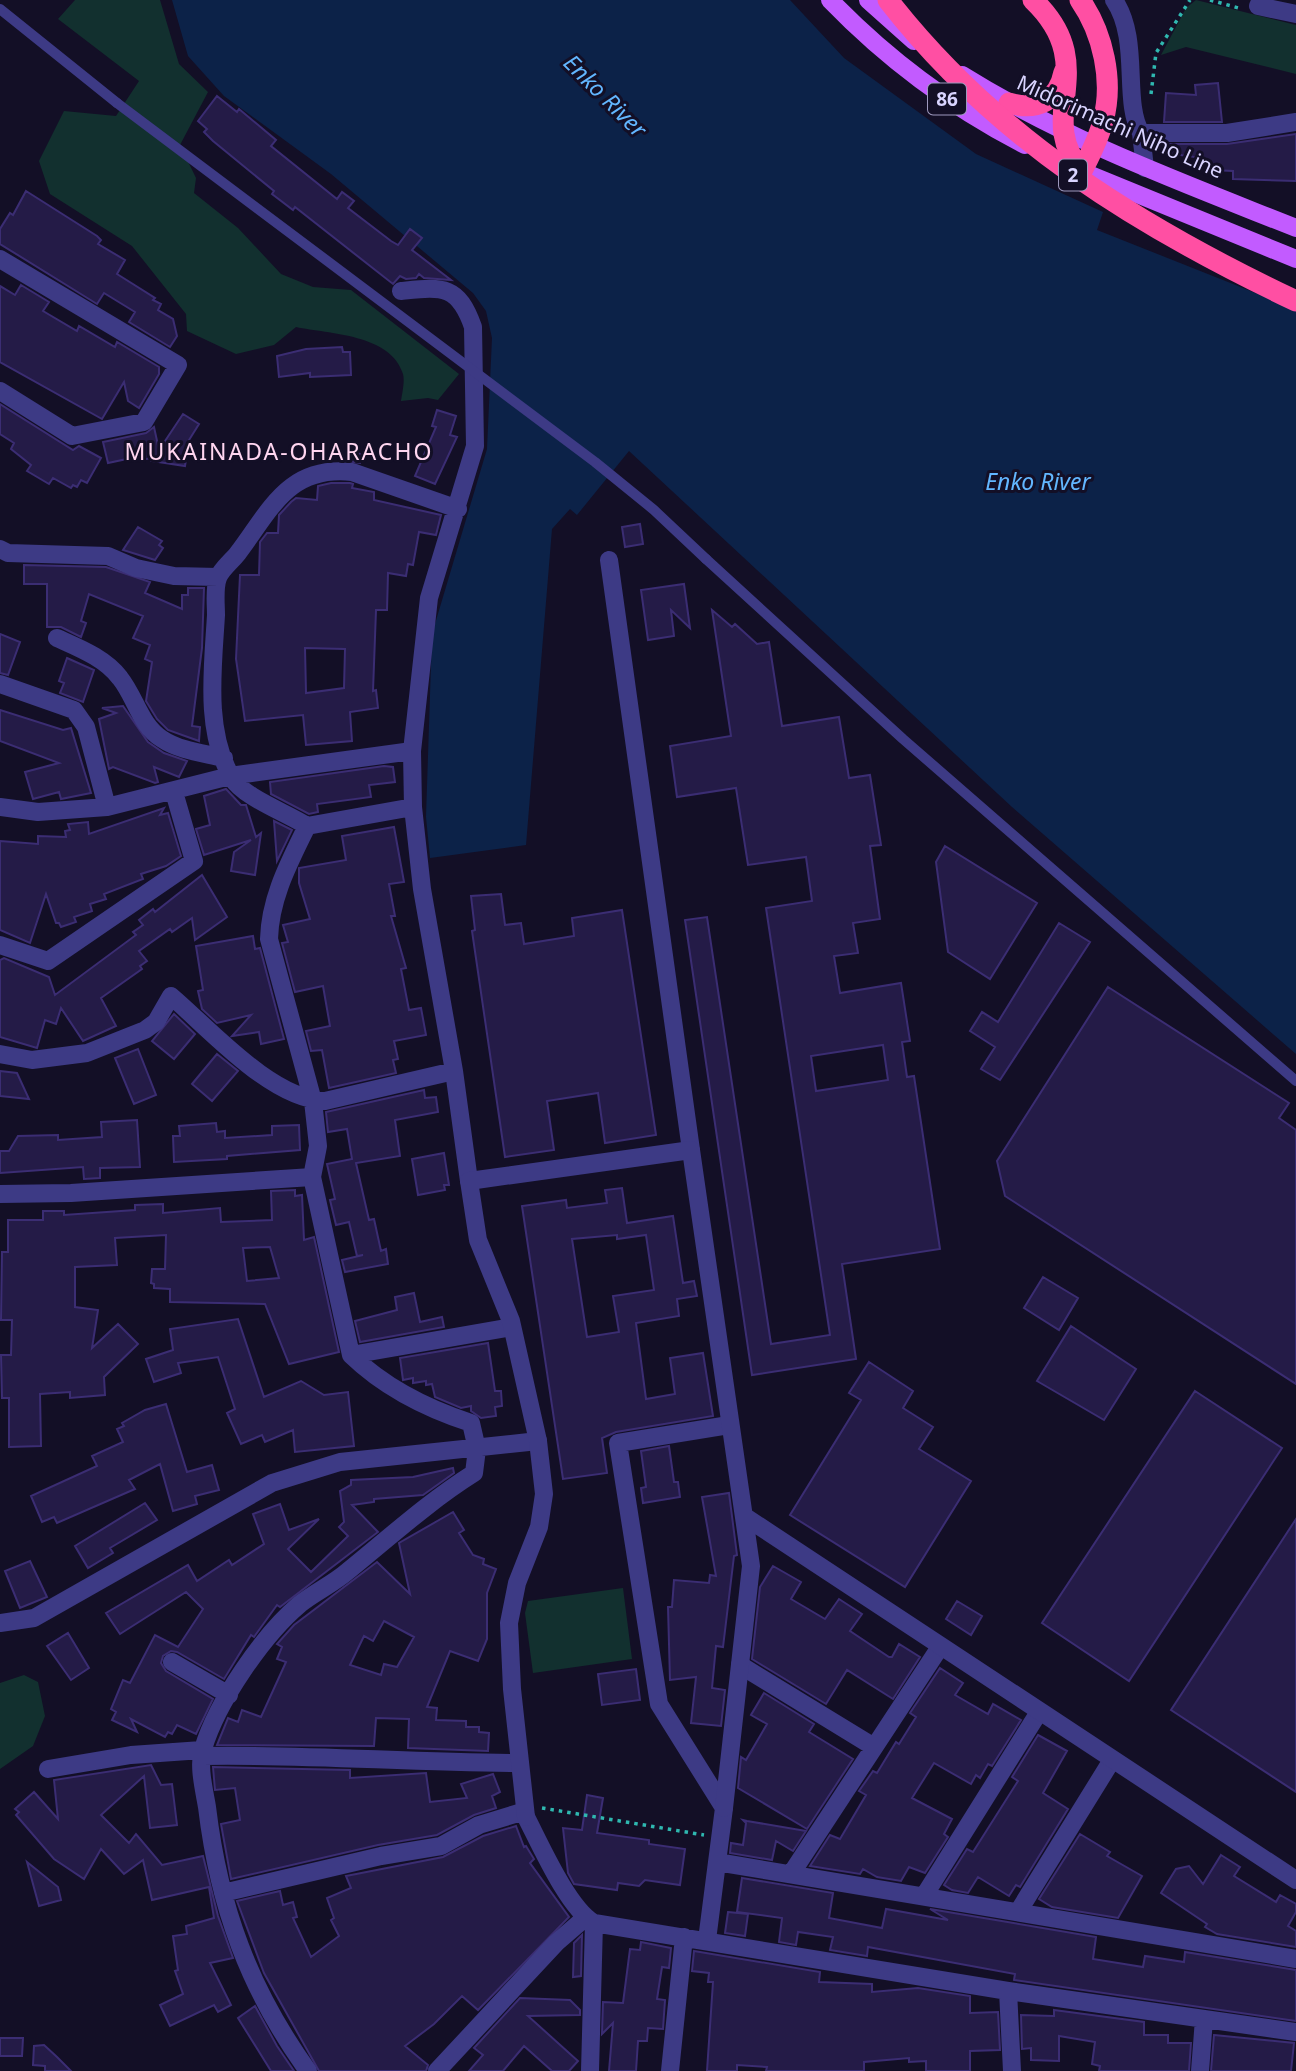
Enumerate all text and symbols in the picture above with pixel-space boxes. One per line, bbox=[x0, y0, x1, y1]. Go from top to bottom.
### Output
water label: Enko River bbox=[557, 47, 655, 144]
street label: Midorimachi Niho Line bbox=[1013, 68, 1228, 184]
road number: 86 bbox=[928, 83, 966, 114]
road number: 2 bbox=[1059, 160, 1087, 190]
district label: MUKAINADA-OHARACHO bbox=[125, 435, 433, 467]
water label: Enko River bbox=[985, 465, 1092, 497]

